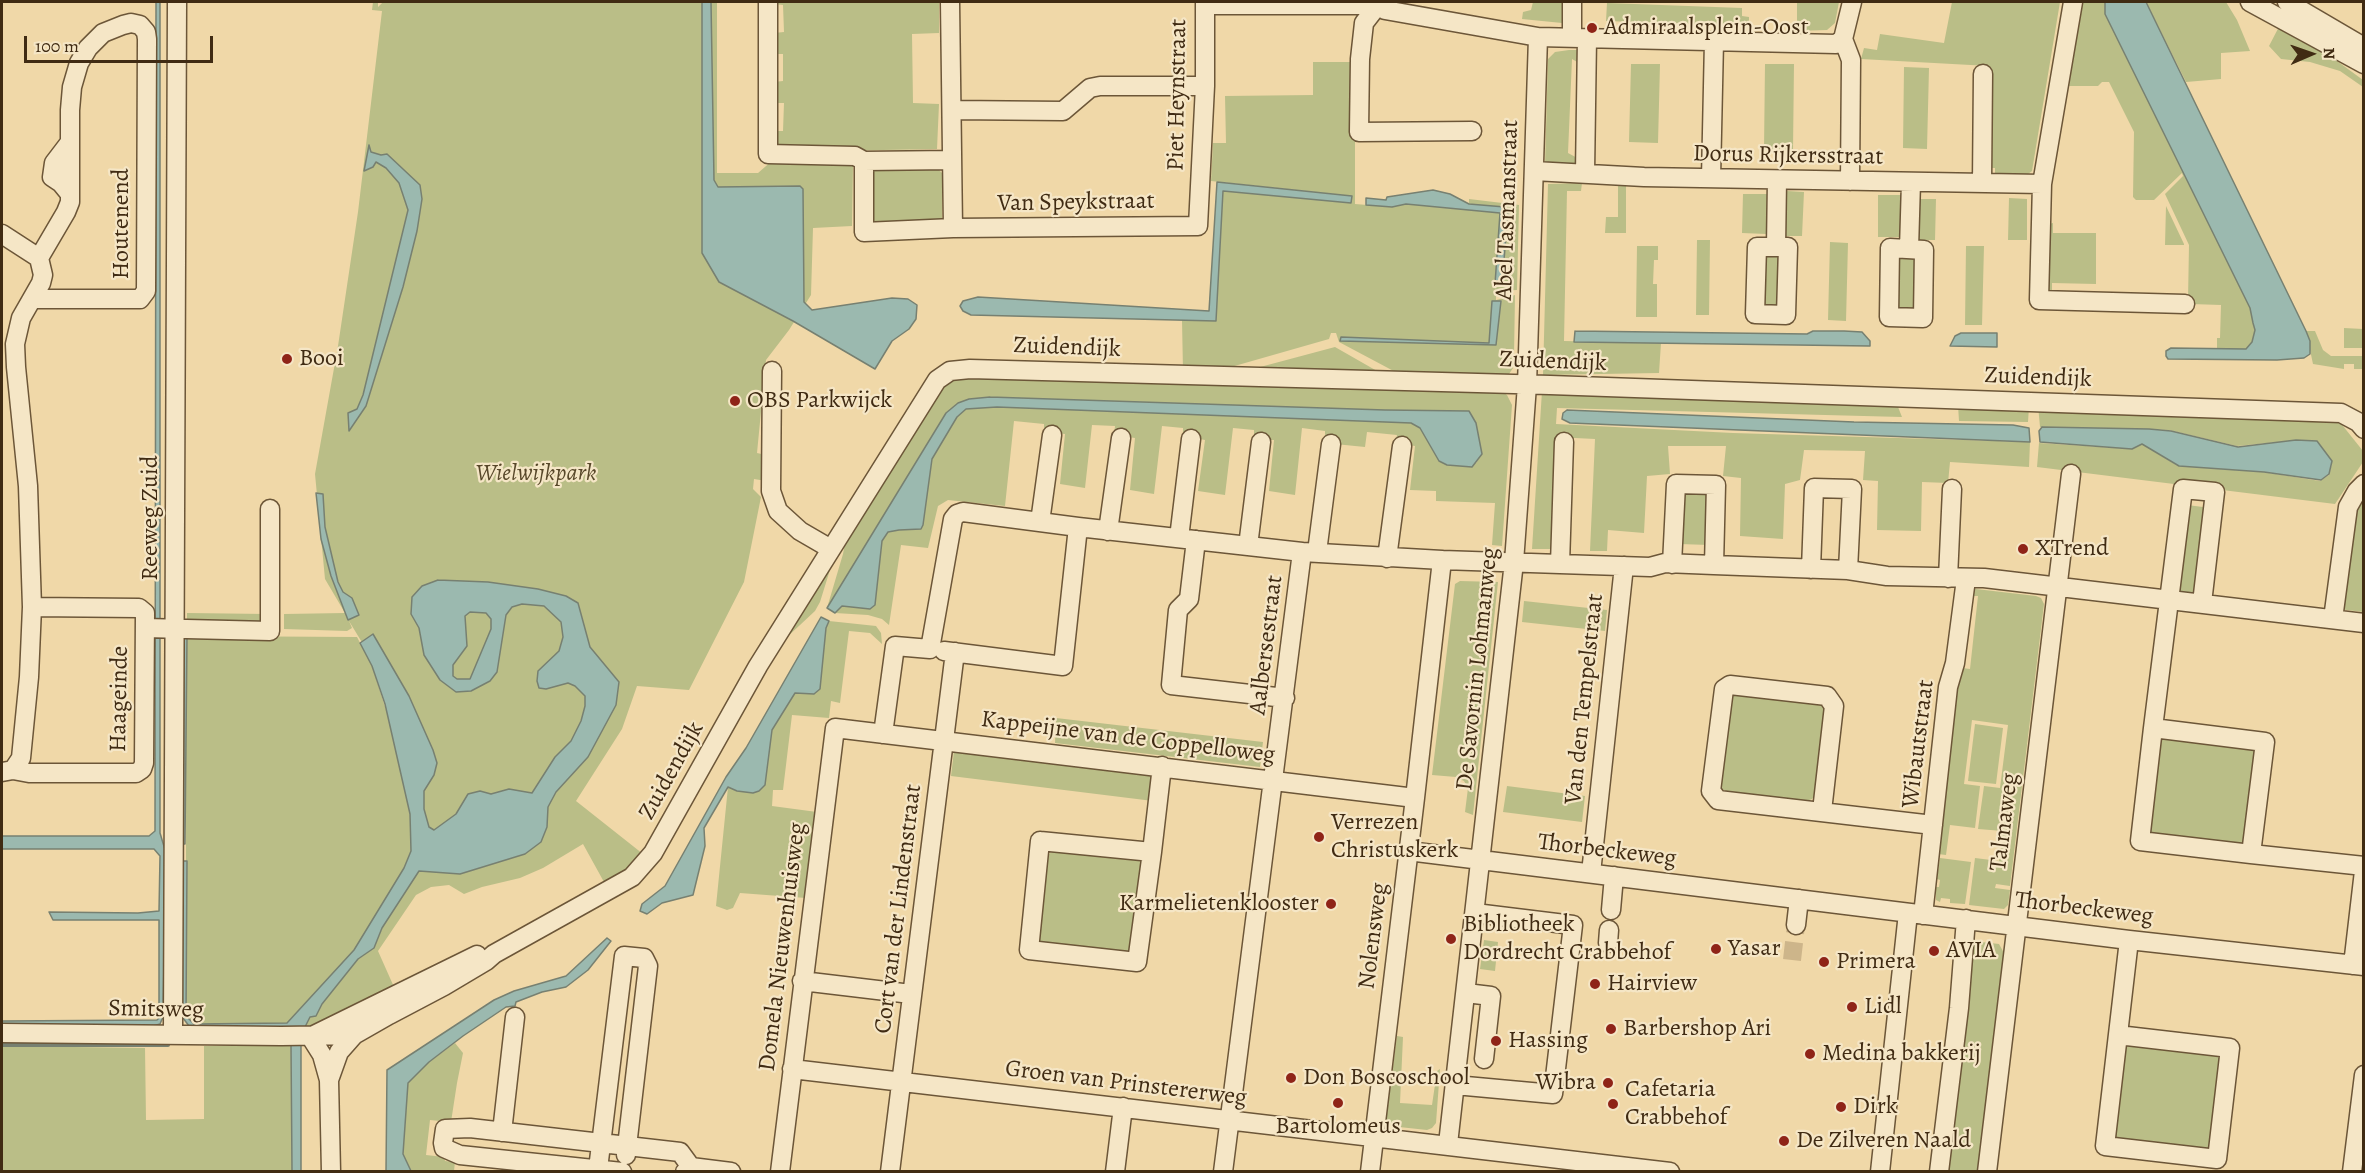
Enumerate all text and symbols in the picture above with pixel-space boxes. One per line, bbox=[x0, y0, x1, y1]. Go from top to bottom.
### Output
place label: Admiraalsplein-Oost bbox=[1604, 14, 1809, 42]
street label: Piet Heynstraat bbox=[1162, 19, 1194, 171]
marker: Admiraalsplein-Oost bbox=[1585, 21, 1599, 35]
scale bar bbox=[27, 24, 216, 62]
north arrow bbox=[2281, 24, 2341, 84]
text: 100 m bbox=[35, 34, 79, 58]
text: N bbox=[2318, 47, 2340, 60]
street label: Abel Tasmanstraat bbox=[1490, 119, 1526, 301]
street label: Dorus Rijkersstraat bbox=[1693, 140, 1883, 172]
street label: Houtenend bbox=[108, 168, 136, 280]
street label: Van Speykstraat bbox=[997, 187, 1155, 219]
street label: Zuidendijk bbox=[1013, 332, 1121, 364]
place label: Booi bbox=[299, 345, 344, 373]
street label: Zuidendijk bbox=[1499, 346, 1607, 378]
marker: Booi bbox=[280, 352, 294, 366]
street label: Zuidendijk bbox=[1984, 362, 2092, 394]
place label: OBS Parkwijck bbox=[747, 387, 892, 415]
marker: OBS Parkwijck bbox=[728, 394, 742, 408]
street label: Reeweg Zuid bbox=[137, 455, 165, 581]
park label: Wielwijkpark bbox=[476, 460, 596, 488]
place label: XTrend bbox=[2035, 535, 2109, 563]
marker: XTrend bbox=[2016, 542, 2030, 556]
street label: De Savornin Lohmanweg bbox=[1451, 546, 1505, 792]
street label: Aalbersestraat bbox=[1244, 574, 1290, 716]
street label: Van den Tempelstraat bbox=[1560, 592, 1610, 806]
street label: Haageinde bbox=[105, 646, 135, 752]
street label: Wibautstraat bbox=[1897, 678, 1941, 810]
street label: Kappeijne van de Coppelloweg bbox=[979, 706, 1277, 770]
street label: Zuidendijk bbox=[633, 717, 711, 825]
street label: Talmaweg bbox=[1985, 771, 2025, 873]
street label: Cort van der Lindenstraat bbox=[869, 783, 929, 1035]
place label: Verrezen Christuskerk bbox=[1331, 809, 1458, 865]
street label: Domela Nieuwenhuisweg bbox=[753, 821, 813, 1073]
street label: Thorbeckeweg bbox=[1536, 828, 1678, 874]
marker: Verrezen Christuskerk bbox=[1312, 830, 1326, 844]
street label: Nolensweg bbox=[1353, 881, 1395, 991]
street label: Thorbeckeweg bbox=[2013, 886, 2155, 932]
place label: Karmelietenklooster bbox=[1119, 890, 1319, 918]
marker: Karmelietenklooster bbox=[1324, 897, 1338, 911]
place label: Bibliotheek Dordrecht Crabbehof bbox=[1463, 911, 1672, 967]
marker: Bibliotheek Dordrecht Crabbehof bbox=[1444, 932, 1458, 946]
place label: Yasar bbox=[1728, 935, 1781, 963]
place label: AVIA bbox=[1946, 937, 1996, 965]
marker: Yasar bbox=[1709, 942, 1723, 956]
marker: AVIA bbox=[1927, 944, 1941, 958]
place label: Primera bbox=[1836, 948, 1916, 976]
marker: Primera bbox=[1817, 955, 1831, 969]
place label: Hairview bbox=[1607, 970, 1697, 998]
marker: Hairview bbox=[1588, 977, 1602, 991]
place label: Lidl bbox=[1864, 993, 1902, 1021]
street label: Smitsweg bbox=[108, 995, 204, 1025]
marker: Lidl bbox=[1845, 1000, 1859, 1014]
place label: Barbershop Ari bbox=[1623, 1015, 1771, 1043]
marker: Barbershop Ari bbox=[1604, 1022, 1618, 1036]
place label: Hassing bbox=[1508, 1027, 1588, 1055]
marker: Hassing bbox=[1489, 1034, 1503, 1048]
place label: Medina bakkerij bbox=[1822, 1040, 1981, 1068]
marker: Medina bakkerij bbox=[1803, 1047, 1817, 1061]
street label: Groen van Prinstererweg bbox=[1004, 1055, 1248, 1113]
place label: Don Boscoschool bbox=[1303, 1064, 1470, 1092]
place label: Wibra bbox=[1535, 1069, 1596, 1097]
marker: Don Boscoschool bbox=[1284, 1071, 1298, 1085]
marker: Wibra bbox=[1601, 1076, 1615, 1090]
place label: Cafetaria Crabbehof bbox=[1625, 1076, 1728, 1132]
place label: Dirk bbox=[1853, 1093, 1898, 1121]
marker: Bartolomeus bbox=[1331, 1096, 1345, 1110]
marker: Cafetaria Crabbehof bbox=[1606, 1097, 1620, 1111]
marker: Dirk bbox=[1834, 1100, 1848, 1114]
place label: Bartolomeus bbox=[1275, 1113, 1401, 1141]
place label: De Zilveren Naald bbox=[1796, 1127, 1971, 1155]
marker: De Zilveren Naald bbox=[1777, 1134, 1791, 1148]

